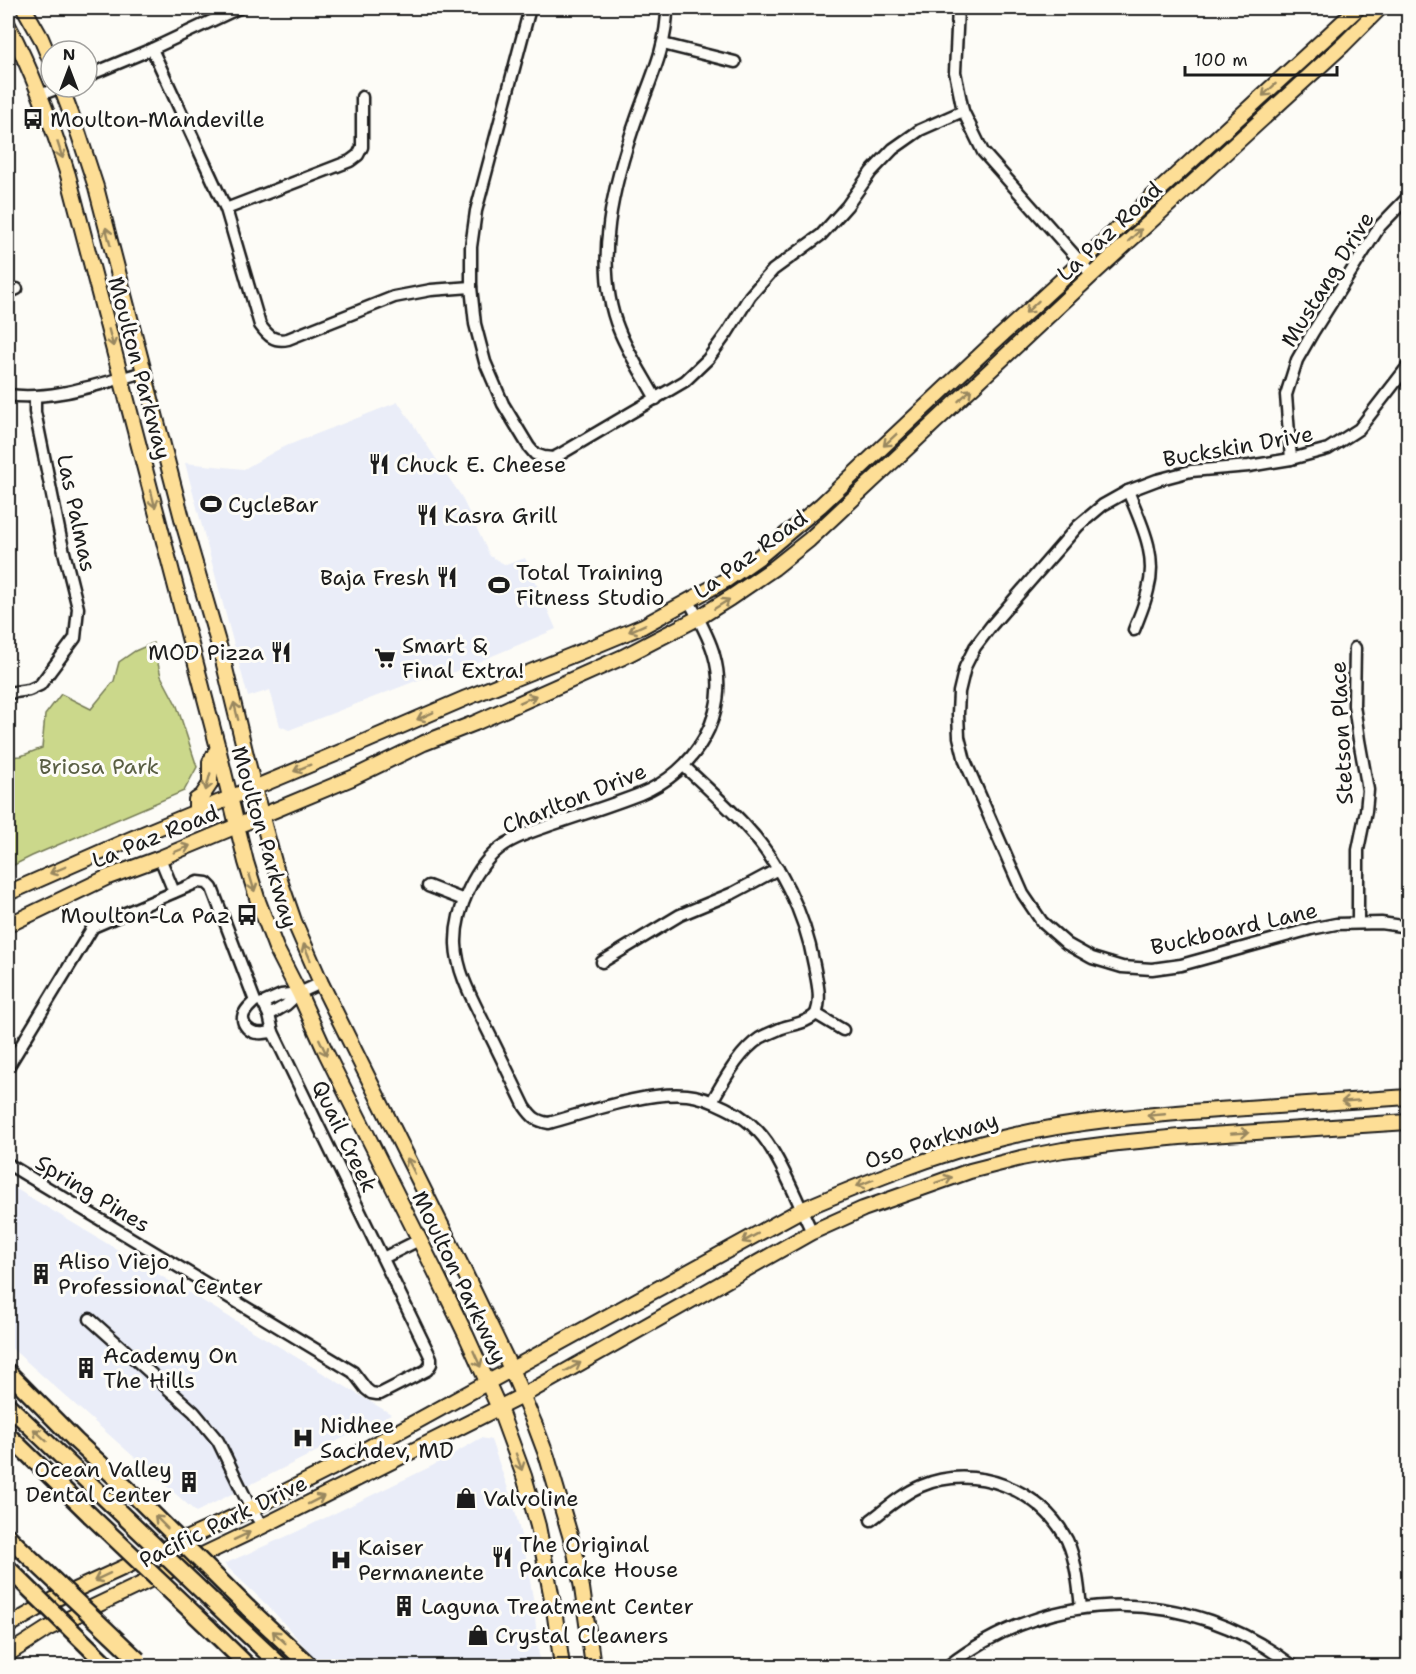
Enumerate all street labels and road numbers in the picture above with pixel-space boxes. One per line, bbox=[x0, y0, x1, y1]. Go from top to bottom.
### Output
street label: La Paz Road bbox=[1050, 175, 1168, 288]
street label: Mustang Drive bbox=[1274, 206, 1381, 353]
street label: Moulton Parkway bbox=[101, 273, 178, 463]
street label: Buckskin Drive bbox=[1161, 419, 1315, 474]
street label: Las Palmas bbox=[50, 452, 103, 574]
street label: La Paz Road bbox=[687, 503, 813, 606]
street label: Stetson Place bbox=[1323, 660, 1360, 805]
street label: Moulton Parkway bbox=[225, 743, 304, 932]
street label: Charlton Drive bbox=[498, 756, 651, 841]
street label: La Paz Road bbox=[88, 798, 223, 875]
street label: Buckboard Lane bbox=[1148, 895, 1320, 962]
street label: Quail Creek bbox=[305, 1075, 384, 1197]
street label: Oso Parkway bbox=[861, 1105, 1002, 1176]
street label: Spring Pines bbox=[30, 1148, 155, 1239]
street label: Moulton Parkway bbox=[405, 1186, 514, 1368]
street label: Pacific Park Drive bbox=[134, 1468, 312, 1575]

